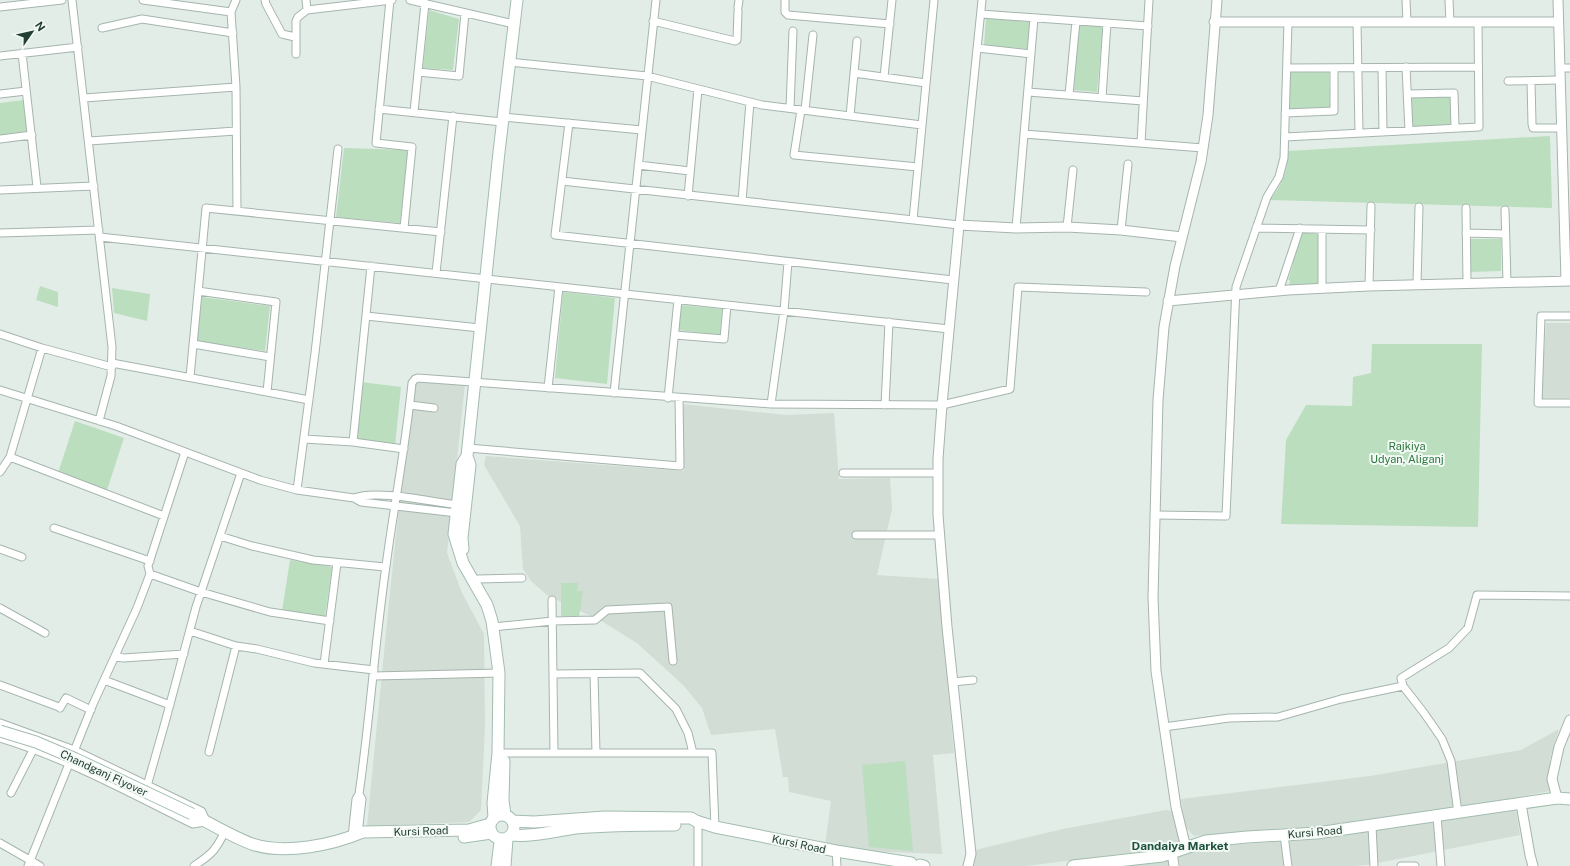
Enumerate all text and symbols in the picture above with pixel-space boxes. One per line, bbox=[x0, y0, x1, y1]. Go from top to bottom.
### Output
north arrow bbox=[12, 12, 52, 52]
text: N bbox=[33, 19, 48, 33]
park label: Rajkiya Udyan, Aliganj bbox=[1370, 440, 1444, 465]
street label: Chandganj Flyover bbox=[58, 747, 150, 799]
street label: Kursi Road bbox=[393, 824, 449, 838]
street label: Kursi Road bbox=[1287, 824, 1343, 840]
street label: Kursi Road bbox=[771, 832, 827, 856]
district label: Dandaiya Market bbox=[1132, 839, 1228, 853]

